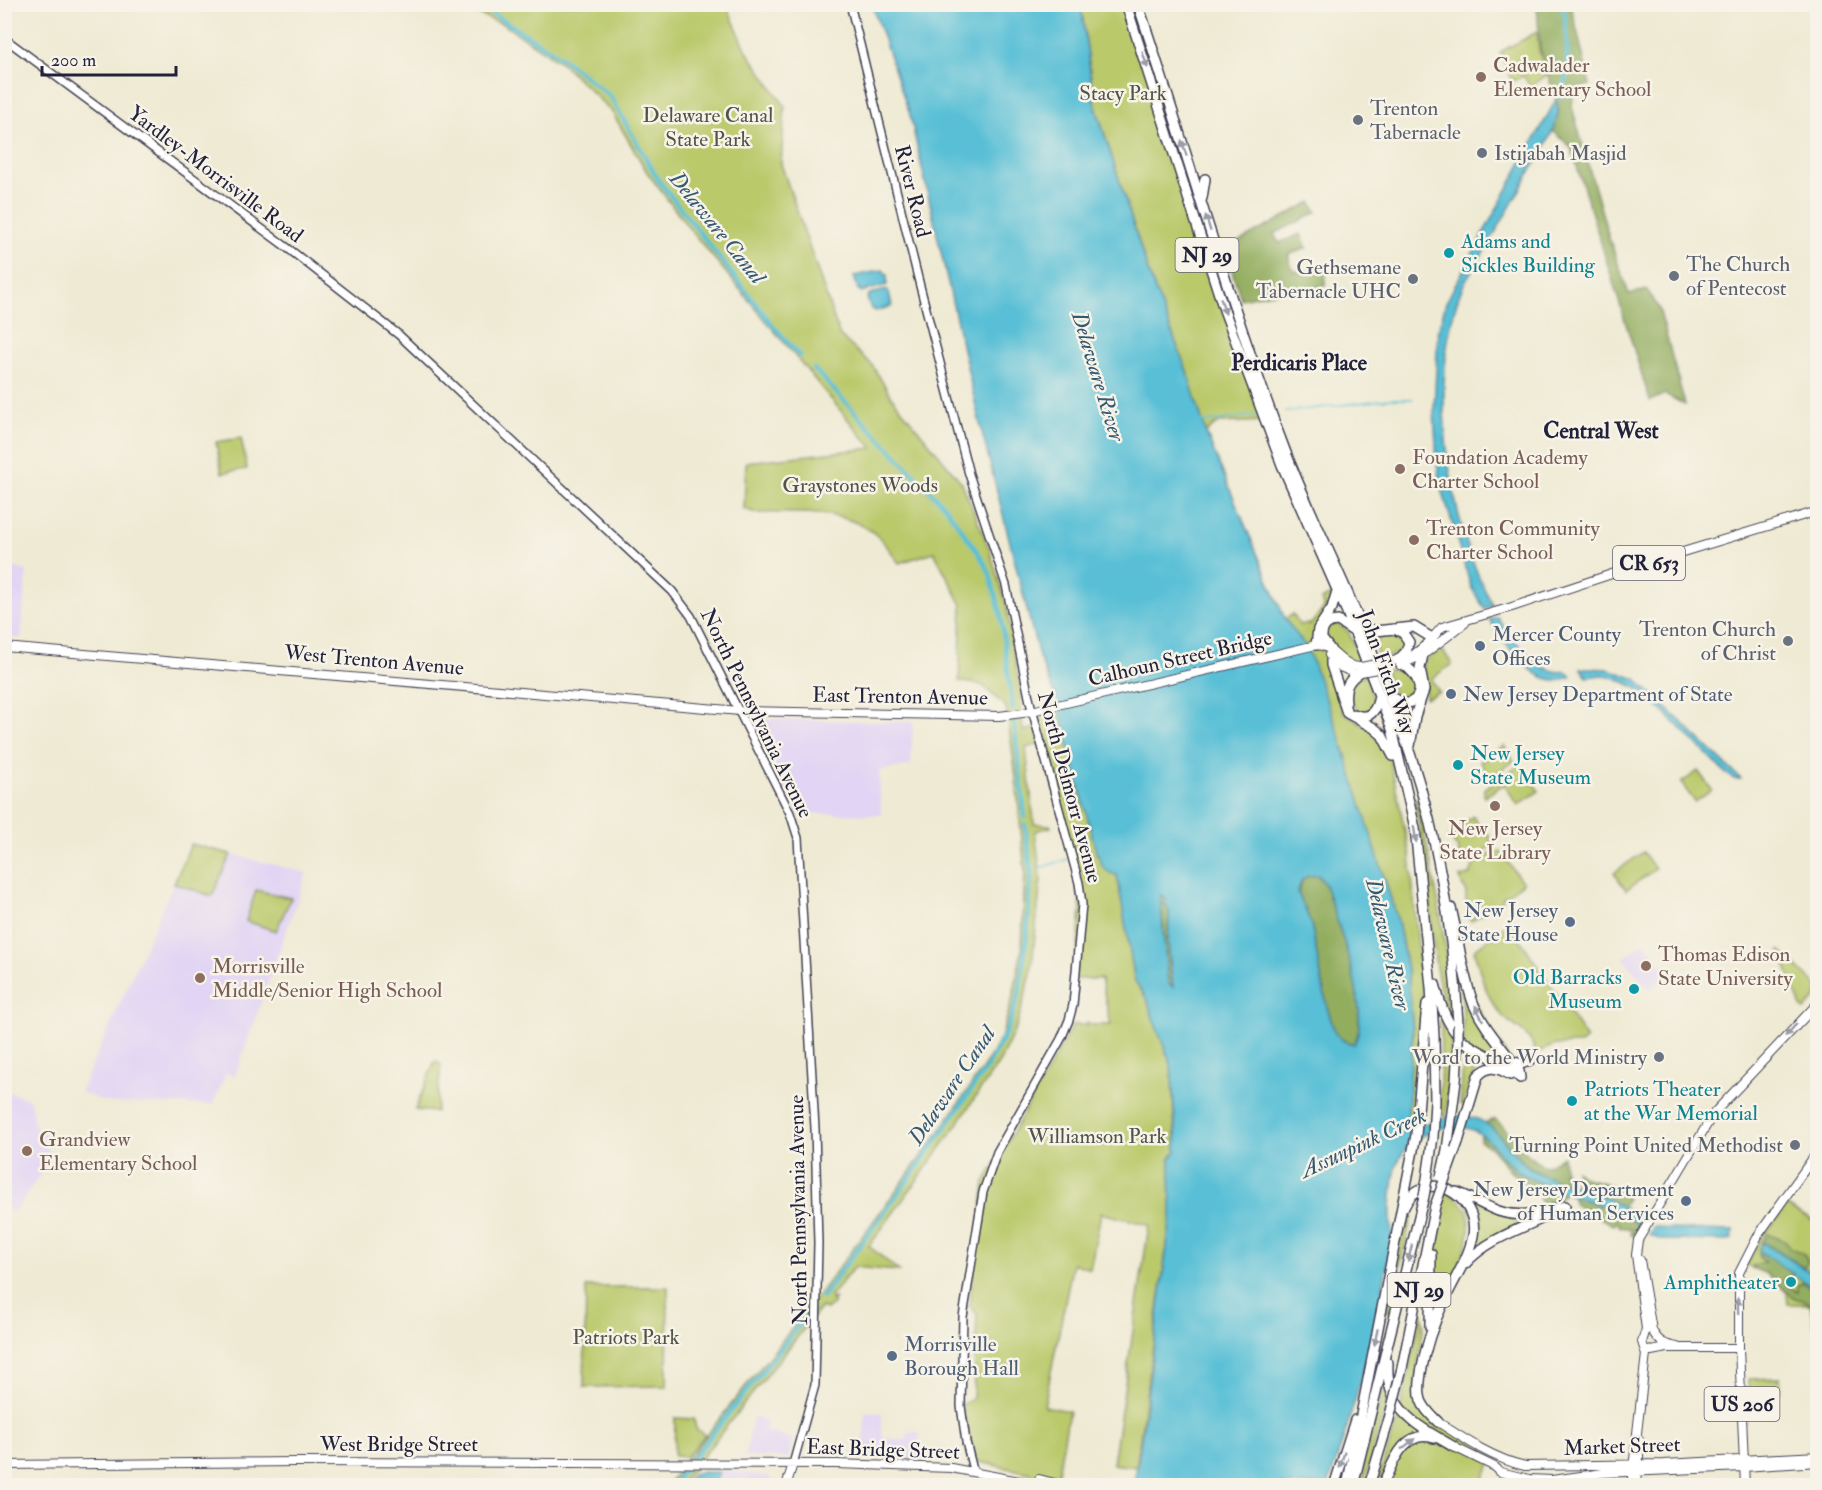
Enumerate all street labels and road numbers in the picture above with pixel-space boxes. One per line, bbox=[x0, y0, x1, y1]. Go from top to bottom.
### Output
street label: Yardley-Morrisville Road bbox=[123, 100, 309, 249]
street label: River Road bbox=[888, 142, 937, 241]
road number: NJ 29 bbox=[1176, 238, 1238, 272]
road number: CR 653 bbox=[1613, 546, 1685, 580]
street label: North Pennsylvania Avenue bbox=[694, 604, 819, 823]
street label: John Fitch Way bbox=[1351, 605, 1422, 739]
street label: Calhoun Street Bridge bbox=[1085, 624, 1275, 693]
street label: West Trenton Avenue bbox=[282, 639, 465, 682]
street label: East Trenton Avenue bbox=[812, 681, 988, 712]
street label: North Delmorr Avenue bbox=[1031, 689, 1108, 886]
street label: North Pennsylvania Avenue bbox=[783, 1094, 814, 1325]
road number: NJ 29 bbox=[1388, 1273, 1450, 1307]
road number: US 206 bbox=[1704, 1387, 1780, 1421]
street label: West Bridge Street bbox=[319, 1431, 478, 1458]
street label: Market Street bbox=[1563, 1431, 1681, 1462]
street label: East Bridge Street bbox=[806, 1433, 960, 1466]

